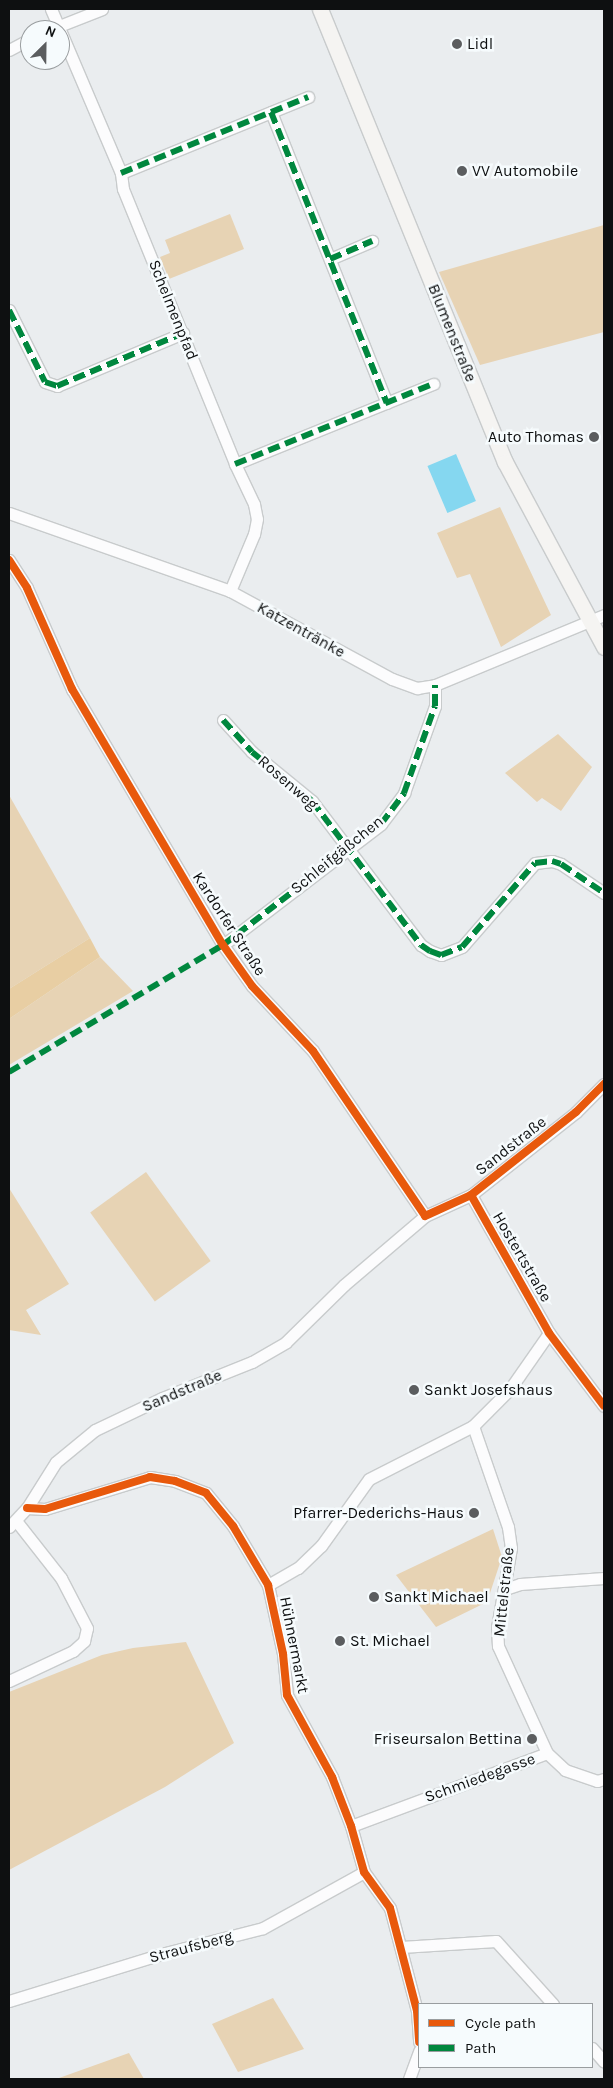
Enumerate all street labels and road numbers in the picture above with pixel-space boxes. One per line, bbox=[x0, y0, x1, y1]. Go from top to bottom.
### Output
street label: Schelmenpfad bbox=[144, 257, 202, 363]
street label: Blumenstraße bbox=[424, 281, 480, 385]
street label: Katzentränke bbox=[254, 598, 348, 662]
street label: Rosenweg bbox=[254, 752, 322, 814]
street label: Schleifgäßchen bbox=[287, 812, 387, 898]
street label: Kardorfer Straße bbox=[188, 868, 270, 980]
street label: Sandstraße bbox=[472, 1112, 550, 1180]
street label: Hostertstraße bbox=[488, 1208, 556, 1306]
street label: Sandstraße bbox=[139, 1366, 225, 1416]
street label: Mittelstraße bbox=[490, 1546, 518, 1638]
street label: Hühnermarkt bbox=[275, 1595, 313, 1695]
street label: Schmiedegasse bbox=[422, 1749, 538, 1807]
street label: Straufsberg bbox=[147, 1927, 235, 1967]

